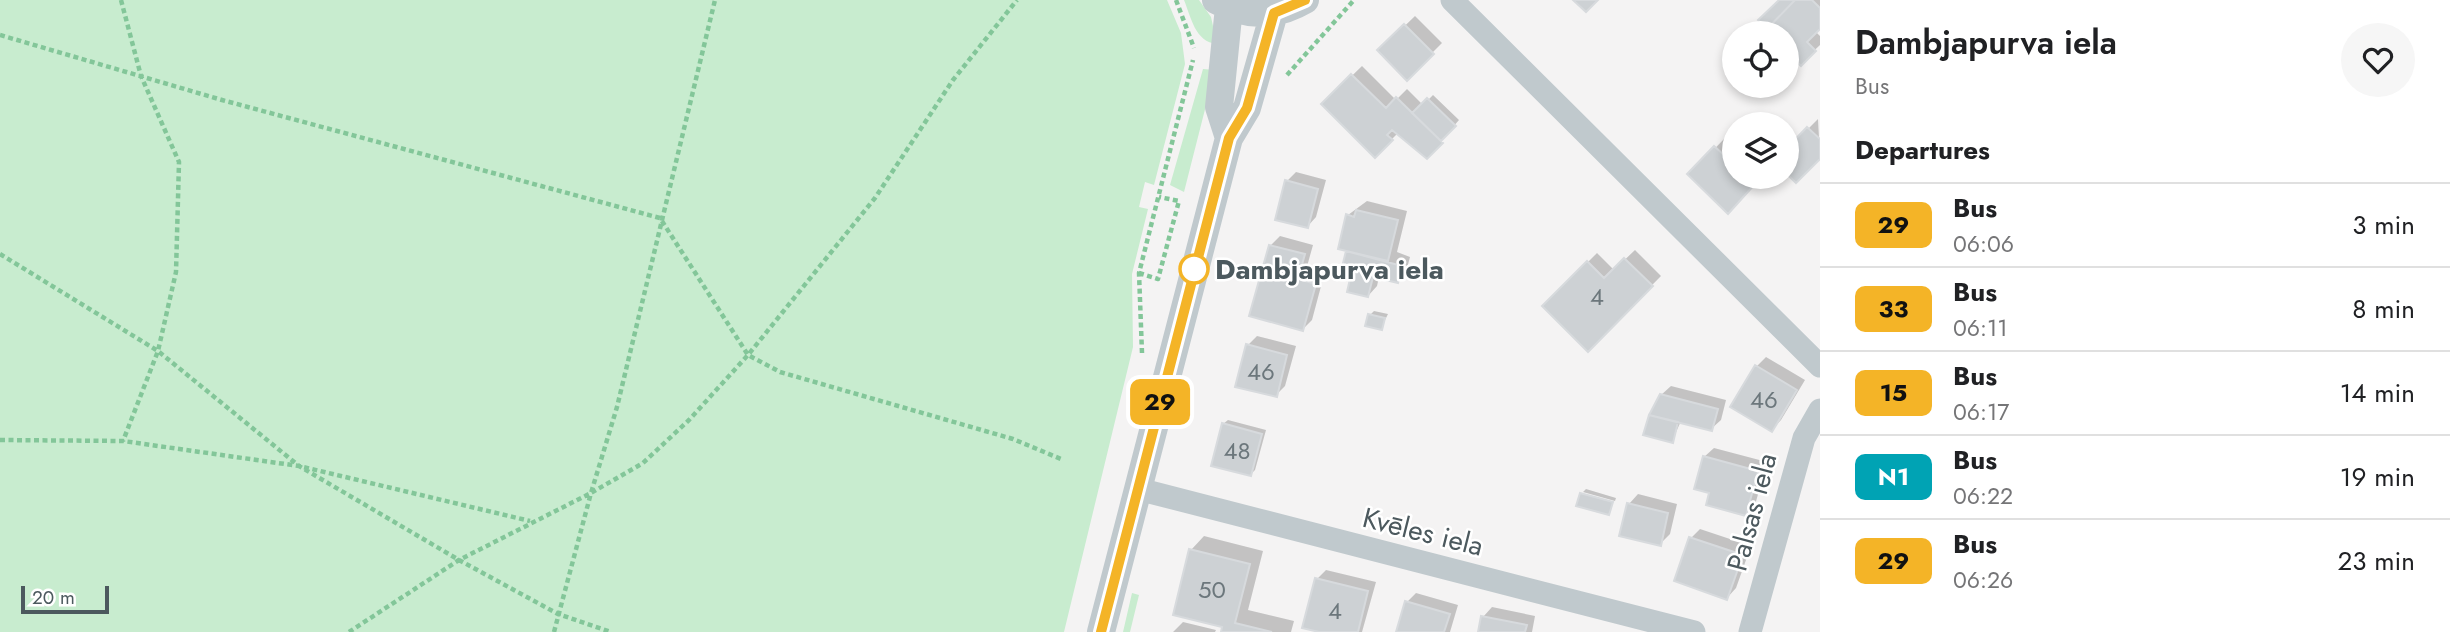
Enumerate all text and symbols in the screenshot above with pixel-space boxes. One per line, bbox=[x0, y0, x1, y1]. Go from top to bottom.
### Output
text: Dambjapurva iela bbox=[1855, 19, 2117, 66]
map controls bbox=[1722, 21, 1799, 189]
button: locate bbox=[1722, 21, 1799, 98]
button: heart bbox=[2341, 23, 2415, 97]
text: Bus bbox=[1855, 69, 1889, 103]
button: layers bbox=[1722, 112, 1799, 189]
text: Departures bbox=[1855, 131, 1990, 169]
text: Bus bbox=[1953, 189, 1997, 227]
text: 3 min bbox=[2352, 206, 2415, 244]
text: 29 bbox=[1878, 207, 1909, 242]
text: 06:06 bbox=[1953, 227, 2014, 261]
place label: Dambjapurva iela bbox=[1215, 249, 1444, 290]
marker: Dambjapurva iela bbox=[1179, 254, 1209, 284]
text: Bus bbox=[1953, 273, 1997, 311]
house number: 4 bbox=[1590, 279, 1604, 314]
text: 8 min bbox=[2352, 290, 2415, 328]
text: 33 bbox=[1879, 291, 1908, 326]
text: 06:11 bbox=[1953, 311, 2008, 345]
house number: 46 bbox=[1247, 354, 1275, 389]
text: Bus bbox=[1953, 357, 1997, 395]
text: 14 min bbox=[2340, 374, 2415, 412]
text: 15 bbox=[1880, 375, 1907, 410]
line badge: 29 bbox=[1128, 379, 1192, 425]
house number: 46 bbox=[1750, 382, 1778, 417]
text: 29 bbox=[1144, 384, 1176, 419]
text: 06:17 bbox=[1953, 395, 2009, 429]
house number: 48 bbox=[1223, 433, 1251, 468]
text: Bus bbox=[1953, 441, 1997, 479]
street label: Palsas iela bbox=[1717, 449, 1787, 575]
text: 19 min bbox=[2340, 458, 2415, 496]
text: N1 bbox=[1878, 459, 1909, 494]
text: 06:22 bbox=[1953, 479, 2013, 513]
street label: Kvēles iela bbox=[1358, 497, 1488, 567]
text: Bus bbox=[1953, 525, 1997, 563]
text: 23 min bbox=[2338, 542, 2415, 580]
text: 29 bbox=[1878, 543, 1909, 578]
text: 06:26 bbox=[1953, 563, 2013, 597]
house number: 50 bbox=[1198, 572, 1226, 607]
scale bar bbox=[21, 583, 108, 615]
text: 20 m bbox=[32, 584, 75, 611]
house number: 4 bbox=[1328, 593, 1342, 628]

